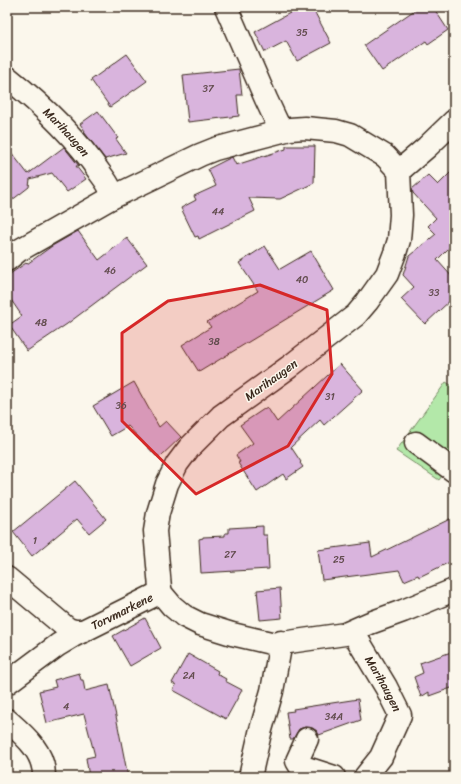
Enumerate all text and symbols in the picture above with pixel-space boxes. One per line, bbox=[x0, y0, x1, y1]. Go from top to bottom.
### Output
house number: 35 bbox=[296, 24, 308, 42]
house number: 37 bbox=[202, 80, 215, 98]
street label: Marihaugen bbox=[37, 102, 96, 162]
house number: 44 bbox=[212, 203, 224, 221]
house number: 46 bbox=[104, 262, 116, 280]
house number: 40 bbox=[296, 271, 308, 289]
house number: 33 bbox=[429, 284, 440, 302]
house number: 48 bbox=[35, 314, 47, 332]
house number: 38 bbox=[208, 333, 220, 351]
street label: Marihaugen bbox=[240, 353, 303, 407]
house number: 31 bbox=[325, 388, 335, 406]
house number: 36 bbox=[115, 397, 127, 415]
house number: 1 bbox=[33, 532, 37, 550]
house number: 27 bbox=[224, 546, 237, 564]
house number: 25 bbox=[333, 551, 345, 569]
street label: Torvmarkene bbox=[87, 587, 157, 636]
street label: Marihaugen bbox=[359, 651, 408, 716]
house number: 2A bbox=[183, 667, 195, 685]
house number: 4 bbox=[63, 698, 69, 716]
house number: 34A bbox=[325, 708, 343, 726]

